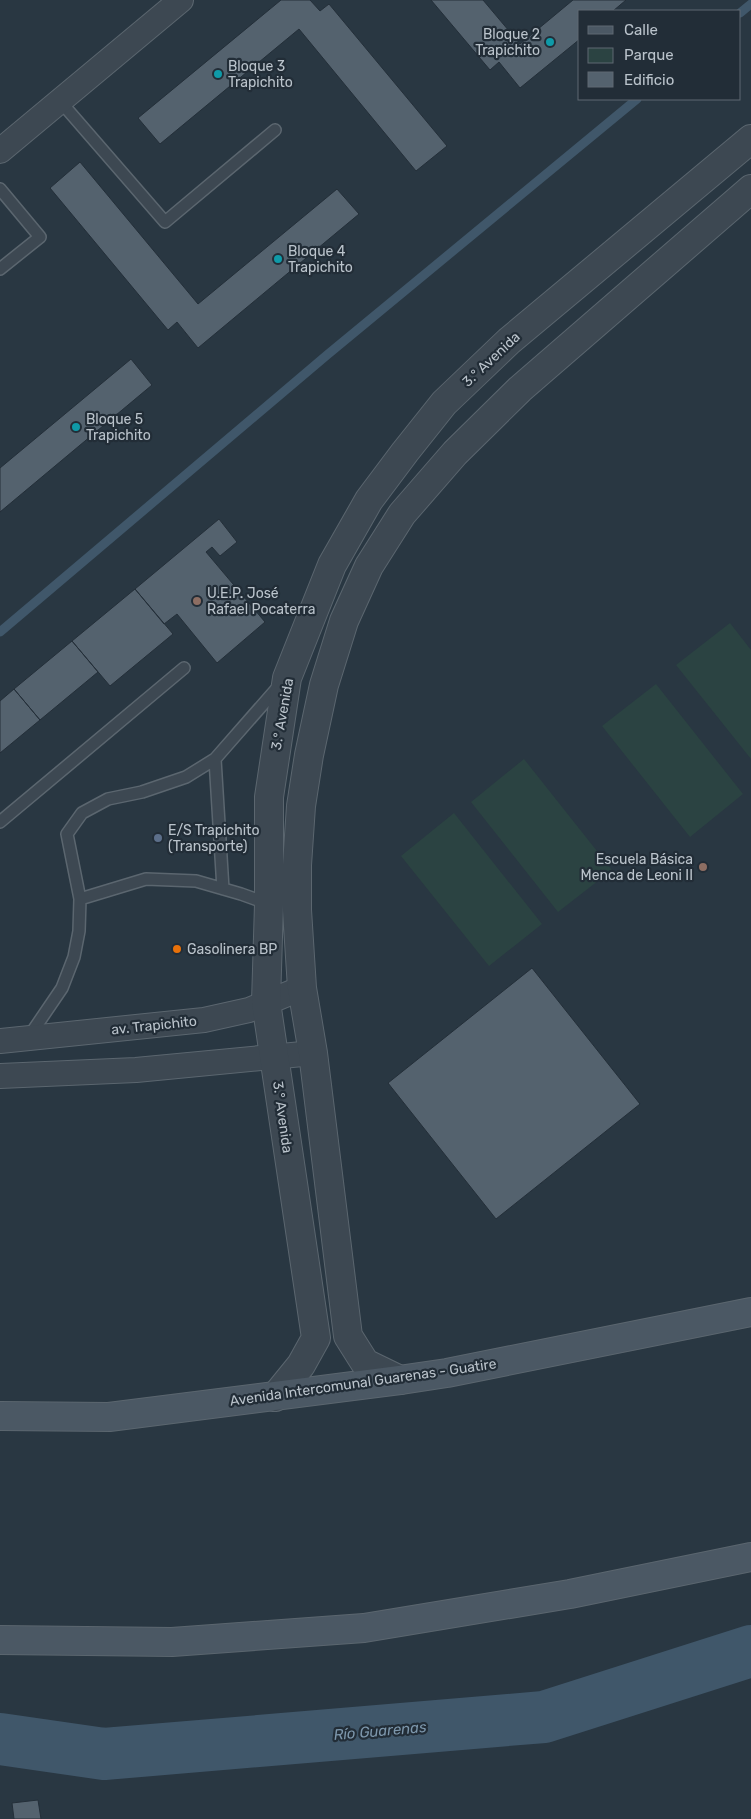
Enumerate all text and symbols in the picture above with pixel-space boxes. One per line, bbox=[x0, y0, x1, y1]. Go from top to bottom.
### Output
legend bbox=[578, 10, 741, 100]
text: Calle bbox=[624, 21, 658, 39]
place label: Bloque 2 Trapichito bbox=[475, 26, 540, 59]
marker: Bloque 2 Trapichito bbox=[544, 36, 556, 48]
text: Parque bbox=[624, 46, 674, 64]
place label: Bloque 3 Trapichito bbox=[228, 58, 293, 91]
marker: Bloque 3 Trapichito bbox=[212, 68, 224, 80]
text: Edificio bbox=[624, 71, 674, 89]
place label: Bloque 4 Trapichito bbox=[288, 243, 353, 276]
marker: Bloque 4 Trapichito bbox=[272, 253, 284, 265]
street label: 3.° Avenida bbox=[459, 328, 524, 390]
place label: Bloque 5 Trapichito bbox=[86, 411, 151, 444]
marker: Bloque 5 Trapichito bbox=[70, 421, 82, 433]
place label: U.E.P. José Rafael Pocaterra bbox=[207, 585, 315, 618]
marker: U.E.P. José Rafael Pocaterra bbox=[191, 595, 203, 607]
street label: 3.° Avenida bbox=[268, 677, 297, 751]
place label: E/S Trapichito (Transporte) bbox=[168, 822, 260, 855]
marker: E/S Trapichito (Transporte) bbox=[152, 832, 164, 844]
place label: Escuela Básica Menca de Leoni II bbox=[581, 851, 693, 884]
marker: Escuela Básica Menca de Leoni II bbox=[697, 861, 709, 873]
place label: Gasolinera BP bbox=[187, 941, 277, 958]
marker: Gasolinera BP bbox=[171, 943, 183, 955]
street label: av. Trapichito bbox=[110, 1013, 198, 1038]
street label: 3.° Avenida bbox=[269, 1080, 296, 1154]
street label: Avenida Intercomunal Guarenas - Guatire bbox=[229, 1355, 498, 1410]
water label: Río Guarenas bbox=[333, 1718, 428, 1744]

